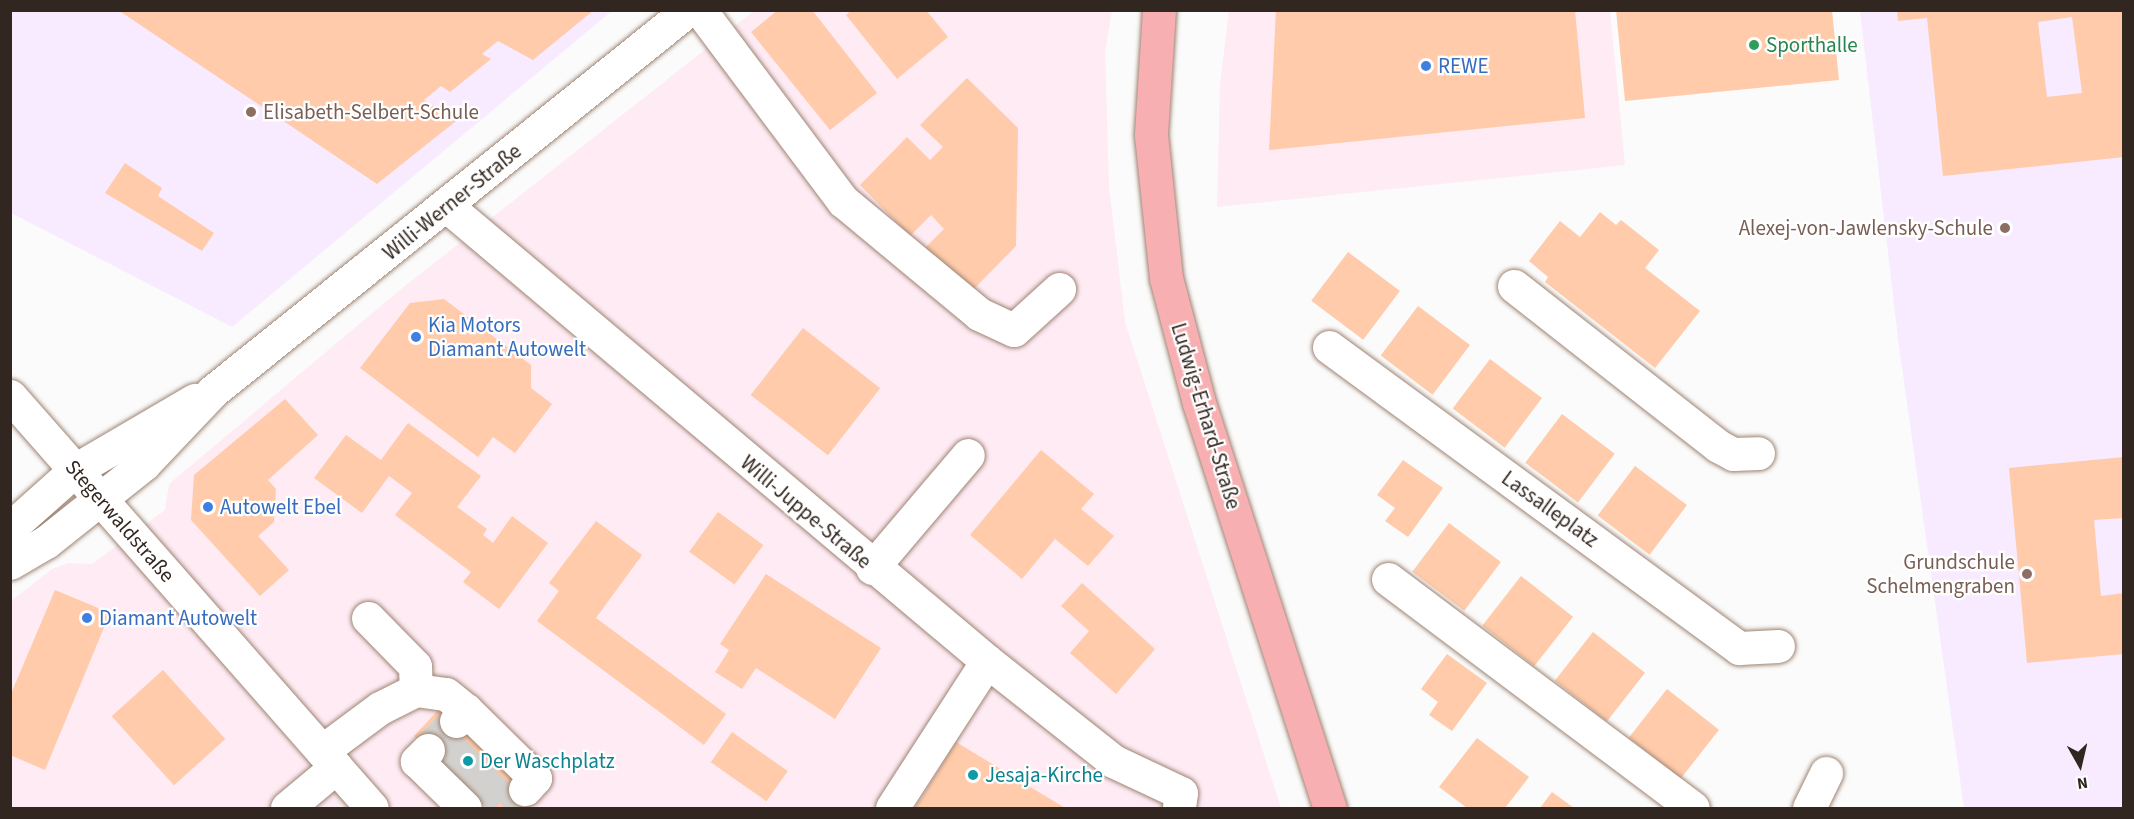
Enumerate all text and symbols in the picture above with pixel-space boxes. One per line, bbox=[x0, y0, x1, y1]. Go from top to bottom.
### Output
place label: Sporthalle bbox=[1766, 32, 1858, 58]
marker: Sporthalle bbox=[1747, 38, 1761, 52]
place label: REWE bbox=[1438, 53, 1489, 79]
marker: REWE bbox=[1419, 59, 1433, 73]
place label: Elisabeth-Selbert-Schule bbox=[263, 99, 479, 125]
marker: Elisabeth-Selbert-Schule bbox=[244, 105, 258, 119]
street label: Willi-Werner-Straße bbox=[378, 139, 526, 265]
place label: Alexej-von-Jawlensky-Schule bbox=[1739, 215, 1993, 241]
marker: Alexej-von-Jawlensky-Schule bbox=[1998, 221, 2012, 235]
place label: Kia Motors Diamant Autowelt bbox=[428, 312, 586, 362]
street label: Ludwig-Erhard-Straße bbox=[1166, 320, 1246, 512]
marker: Kia Motors Diamant Autowelt bbox=[409, 330, 423, 344]
street label: Willi-Juppe-Straße bbox=[735, 450, 877, 574]
street label: Stegerwaldstraße bbox=[60, 455, 180, 587]
street label: Lassalleplatz bbox=[1497, 465, 1603, 553]
place label: Autowelt Ebel bbox=[220, 494, 341, 520]
marker: Autowelt Ebel bbox=[201, 500, 215, 514]
place label: Grundschule Schelmengraben bbox=[1866, 549, 2015, 599]
marker: Grundschule Schelmengraben bbox=[2020, 567, 2034, 581]
place label: Diamant Autowelt bbox=[99, 605, 257, 631]
marker: Diamant Autowelt bbox=[80, 611, 94, 625]
north arrow bbox=[2050, 735, 2110, 795]
place label: Der Waschplatz bbox=[480, 748, 615, 774]
marker: Der Waschplatz bbox=[461, 754, 475, 768]
place label: Jesaja-Kirche bbox=[985, 762, 1103, 788]
marker: Jesaja-Kirche bbox=[966, 768, 980, 782]
text: N bbox=[2076, 771, 2089, 794]

